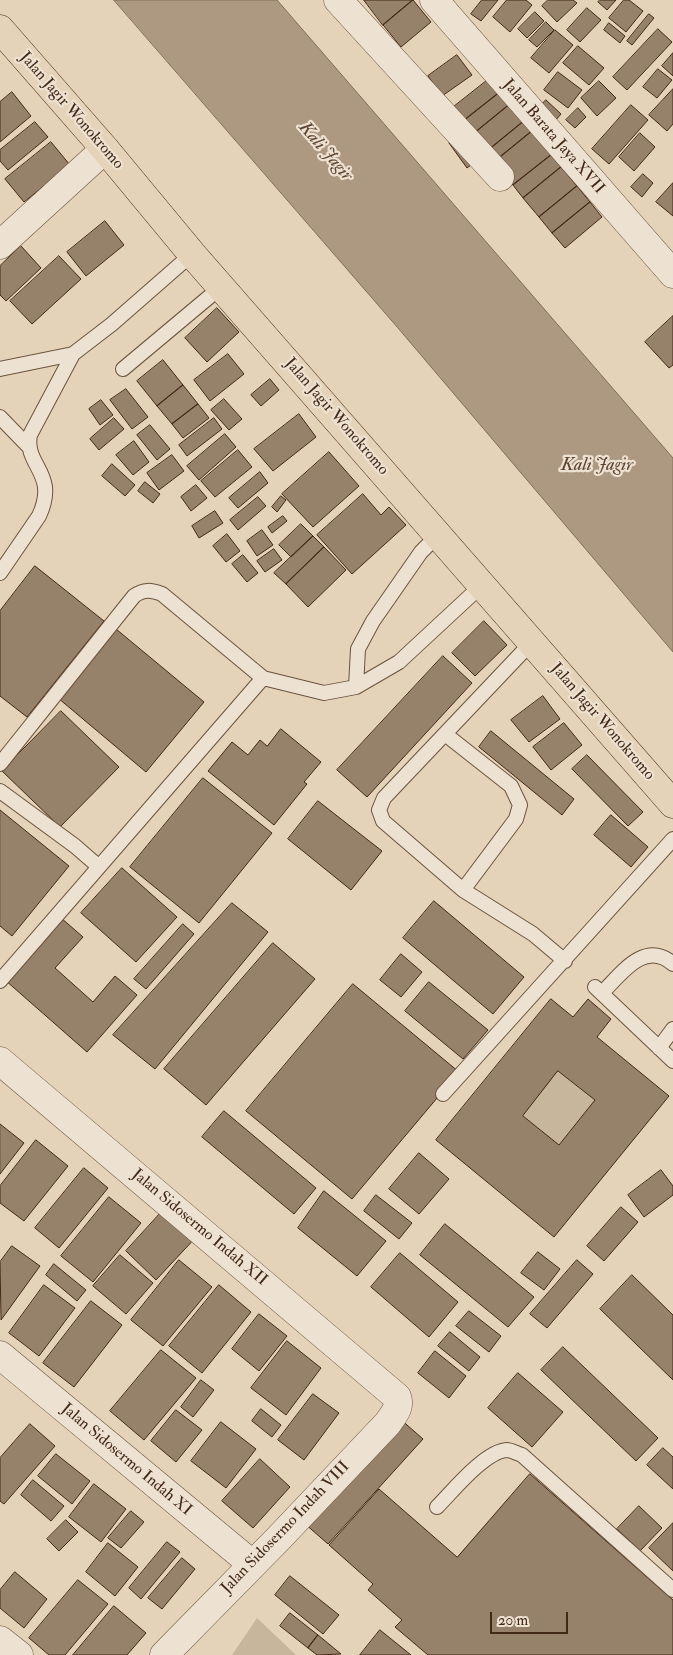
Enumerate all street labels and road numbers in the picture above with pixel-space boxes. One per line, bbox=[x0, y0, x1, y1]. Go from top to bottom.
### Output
street label: Jalan Jagir Wonokromo bbox=[15, 49, 127, 173]
street label: Jalan Barata Jaya XVII bbox=[498, 76, 608, 198]
street label: Jalan Jagir Wonokromo bbox=[280, 355, 392, 479]
street label: Jalan Jagir Wonokromo bbox=[546, 660, 658, 784]
street label: Jalan Sidosermo Indah XII bbox=[127, 1166, 271, 1290]
street label: Jalan Sidosermo Indah XI bbox=[57, 1400, 195, 1520]
street label: Jalan Sidosermo Indah VIII bbox=[218, 1458, 354, 1598]

